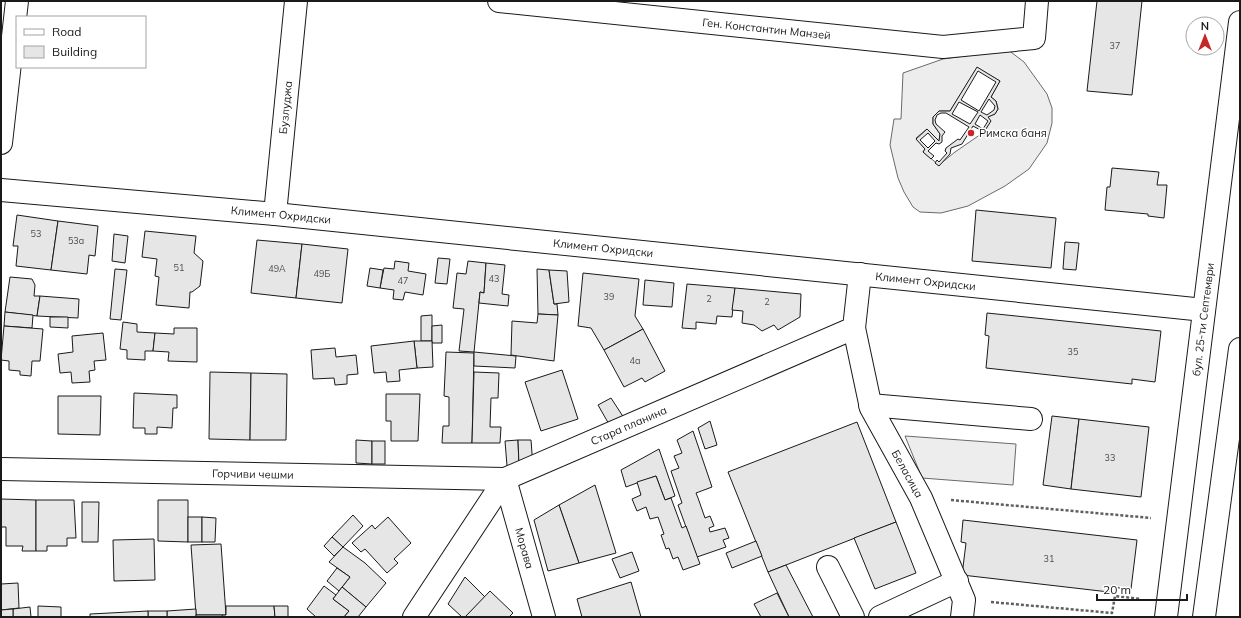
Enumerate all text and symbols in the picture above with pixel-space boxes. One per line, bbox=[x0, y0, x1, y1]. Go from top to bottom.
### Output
street label: Ген. Константин Манзей bbox=[702, 15, 831, 42]
legend bbox=[16, 16, 146, 68]
north arrow bbox=[1185, 16, 1225, 56]
text: N bbox=[1201, 19, 1209, 33]
text: Road bbox=[52, 24, 81, 39]
house number: 37 bbox=[1110, 40, 1120, 51]
text: Building bbox=[52, 44, 97, 59]
street label: Бузлуджа bbox=[276, 80, 295, 135]
place label: Римска баня bbox=[979, 126, 1047, 140]
marker: Римска баня bbox=[966, 128, 976, 138]
street label: Климент Охридски bbox=[230, 203, 332, 227]
house number: 53 bbox=[31, 228, 41, 239]
house number: 53a bbox=[68, 235, 84, 246]
street label: Климент Охридски bbox=[552, 236, 654, 260]
house number: 51 bbox=[174, 262, 184, 273]
street label: бул. 25-ти Септември bbox=[1189, 262, 1217, 377]
house number: 49А bbox=[268, 263, 286, 274]
house number: 49Б bbox=[314, 268, 330, 279]
street label: Климент Охридски bbox=[875, 269, 976, 293]
house number: 43 bbox=[489, 273, 499, 284]
house number: 47 bbox=[398, 275, 408, 286]
house number: 39 bbox=[604, 291, 614, 302]
house number: 2 bbox=[706, 293, 712, 304]
house number: 2 bbox=[764, 296, 770, 307]
house number: 35 bbox=[1068, 346, 1079, 357]
house number: 4a bbox=[630, 355, 640, 366]
street label: Стара планина bbox=[588, 403, 669, 448]
street label: Беласица bbox=[889, 447, 926, 500]
house number: 33 bbox=[1105, 452, 1115, 463]
street label: Горчиви чешми bbox=[212, 466, 294, 482]
street label: Морава bbox=[512, 526, 537, 570]
house number: 31 bbox=[1044, 553, 1054, 564]
scale bar bbox=[1097, 576, 1187, 602]
text: 20 m bbox=[1103, 582, 1131, 597]

